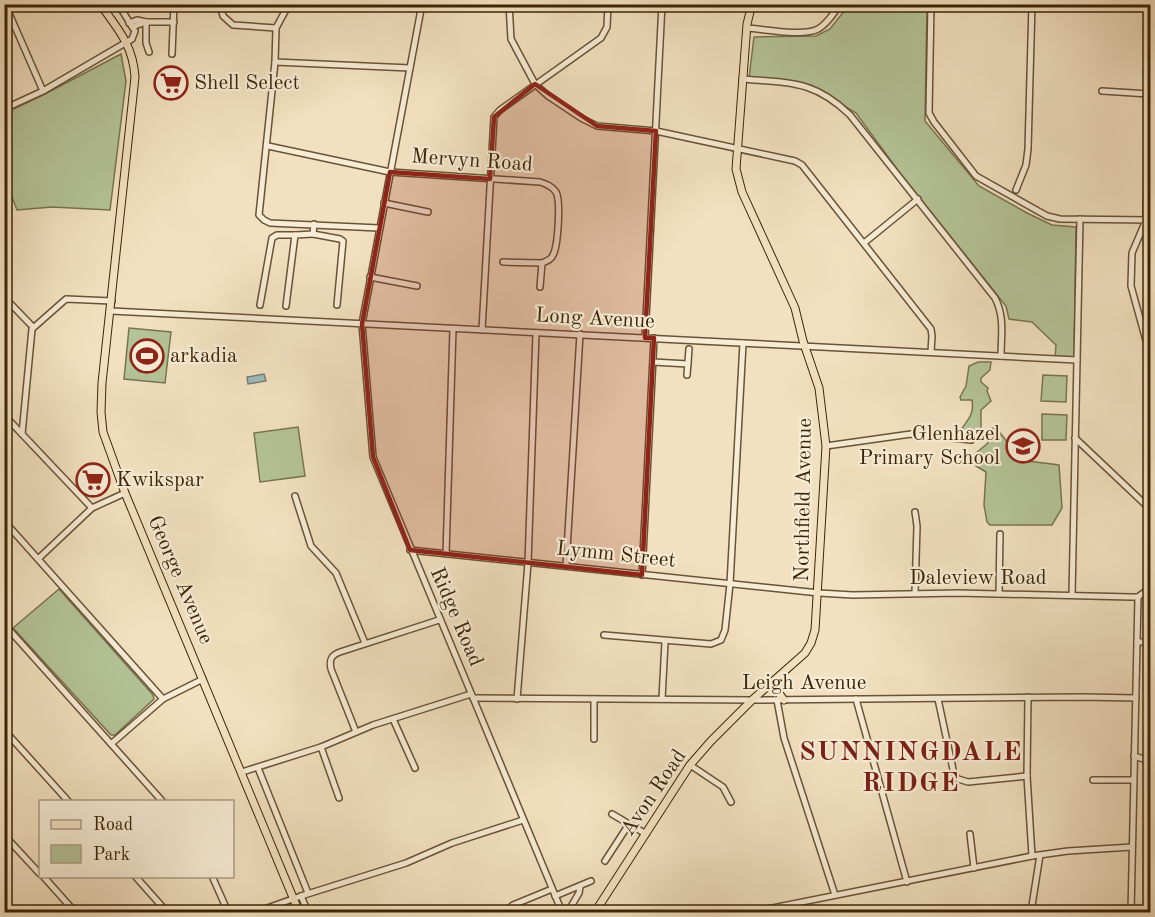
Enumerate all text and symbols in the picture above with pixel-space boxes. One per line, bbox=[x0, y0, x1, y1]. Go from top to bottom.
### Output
supermarket icon: Shell Select bbox=[153, 65, 189, 101]
place label: Shell Select bbox=[194, 73, 300, 94]
street label: Mervyn Road bbox=[410, 146, 534, 176]
street label: Long Avenue bbox=[535, 305, 655, 333]
sports icon: arkadia bbox=[129, 338, 165, 374]
place label: arkadia bbox=[170, 346, 237, 367]
street label: Northfield Avenue bbox=[792, 418, 816, 582]
place label: Glenhazel Primary School bbox=[859, 424, 1000, 469]
school or university icon: Glenhazel Primary School bbox=[1005, 428, 1041, 464]
supermarket icon: Kwikspar bbox=[75, 462, 111, 498]
place label: Kwikspar bbox=[116, 470, 204, 491]
street label: George Avenue bbox=[143, 513, 217, 647]
street label: Lymm Street bbox=[555, 538, 677, 572]
street label: Ridge Road bbox=[426, 564, 486, 670]
street label: Daleview Road bbox=[909, 568, 1047, 589]
street label: Leigh Avenue bbox=[742, 673, 866, 694]
district label: SUNNINGDALE RIDGE bbox=[799, 739, 1023, 797]
street label: Avon Road bbox=[618, 746, 690, 840]
legend bbox=[39, 800, 234, 878]
text: Road bbox=[93, 816, 133, 834]
text: Park bbox=[93, 846, 130, 864]

